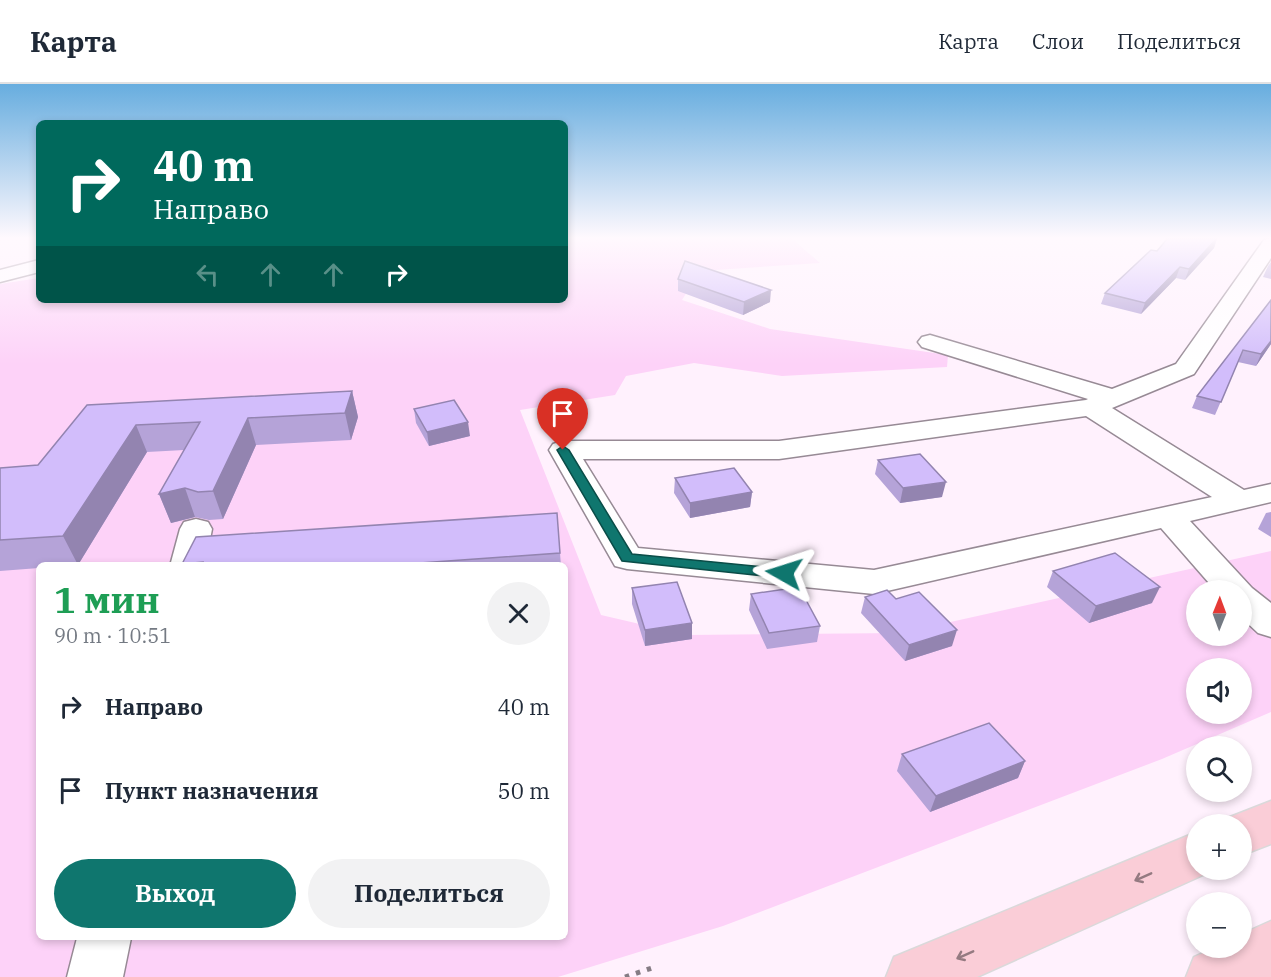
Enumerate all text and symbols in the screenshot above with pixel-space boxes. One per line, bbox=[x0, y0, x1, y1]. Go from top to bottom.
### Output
text: Карта bbox=[30, 23, 117, 60]
text: Карта bbox=[938, 27, 999, 55]
text: Слои bbox=[1032, 27, 1084, 55]
text: Поделиться bbox=[1117, 27, 1241, 55]
text: 40 m bbox=[153, 138, 254, 193]
icon: right bbox=[54, 144, 132, 222]
text: Направо bbox=[153, 191, 269, 226]
icon: left bbox=[191, 258, 224, 291]
icon: ahead bbox=[254, 258, 287, 291]
icon: ahead bbox=[317, 258, 350, 291]
icon: right bbox=[380, 258, 413, 291]
pin bbox=[537, 388, 588, 450]
icon: arrive bbox=[546, 397, 579, 430]
position arrow bbox=[752, 541, 816, 605]
text: 1 мин bbox=[54, 576, 160, 623]
north arrow bbox=[1186, 580, 1252, 646]
map controls bbox=[1186, 580, 1252, 958]
button: close bbox=[487, 582, 550, 645]
text: 90 m · 10:51 bbox=[54, 622, 171, 649]
button: sound bbox=[1186, 658, 1252, 724]
icon: right bbox=[54, 690, 87, 723]
text: Направо bbox=[105, 692, 203, 721]
text: 40 m bbox=[498, 692, 550, 721]
button: search bbox=[1186, 736, 1252, 802]
icon: arrive bbox=[54, 774, 87, 807]
text: Пункт назначения bbox=[105, 776, 319, 805]
text: 50 m bbox=[498, 776, 550, 805]
button: + bbox=[1186, 814, 1252, 880]
button: Выход bbox=[54, 859, 296, 928]
button: Поделиться bbox=[308, 859, 550, 928]
one-way arrow bbox=[1135, 872, 1153, 883]
button: − bbox=[1186, 892, 1252, 958]
one-way arrow bbox=[956, 950, 974, 961]

